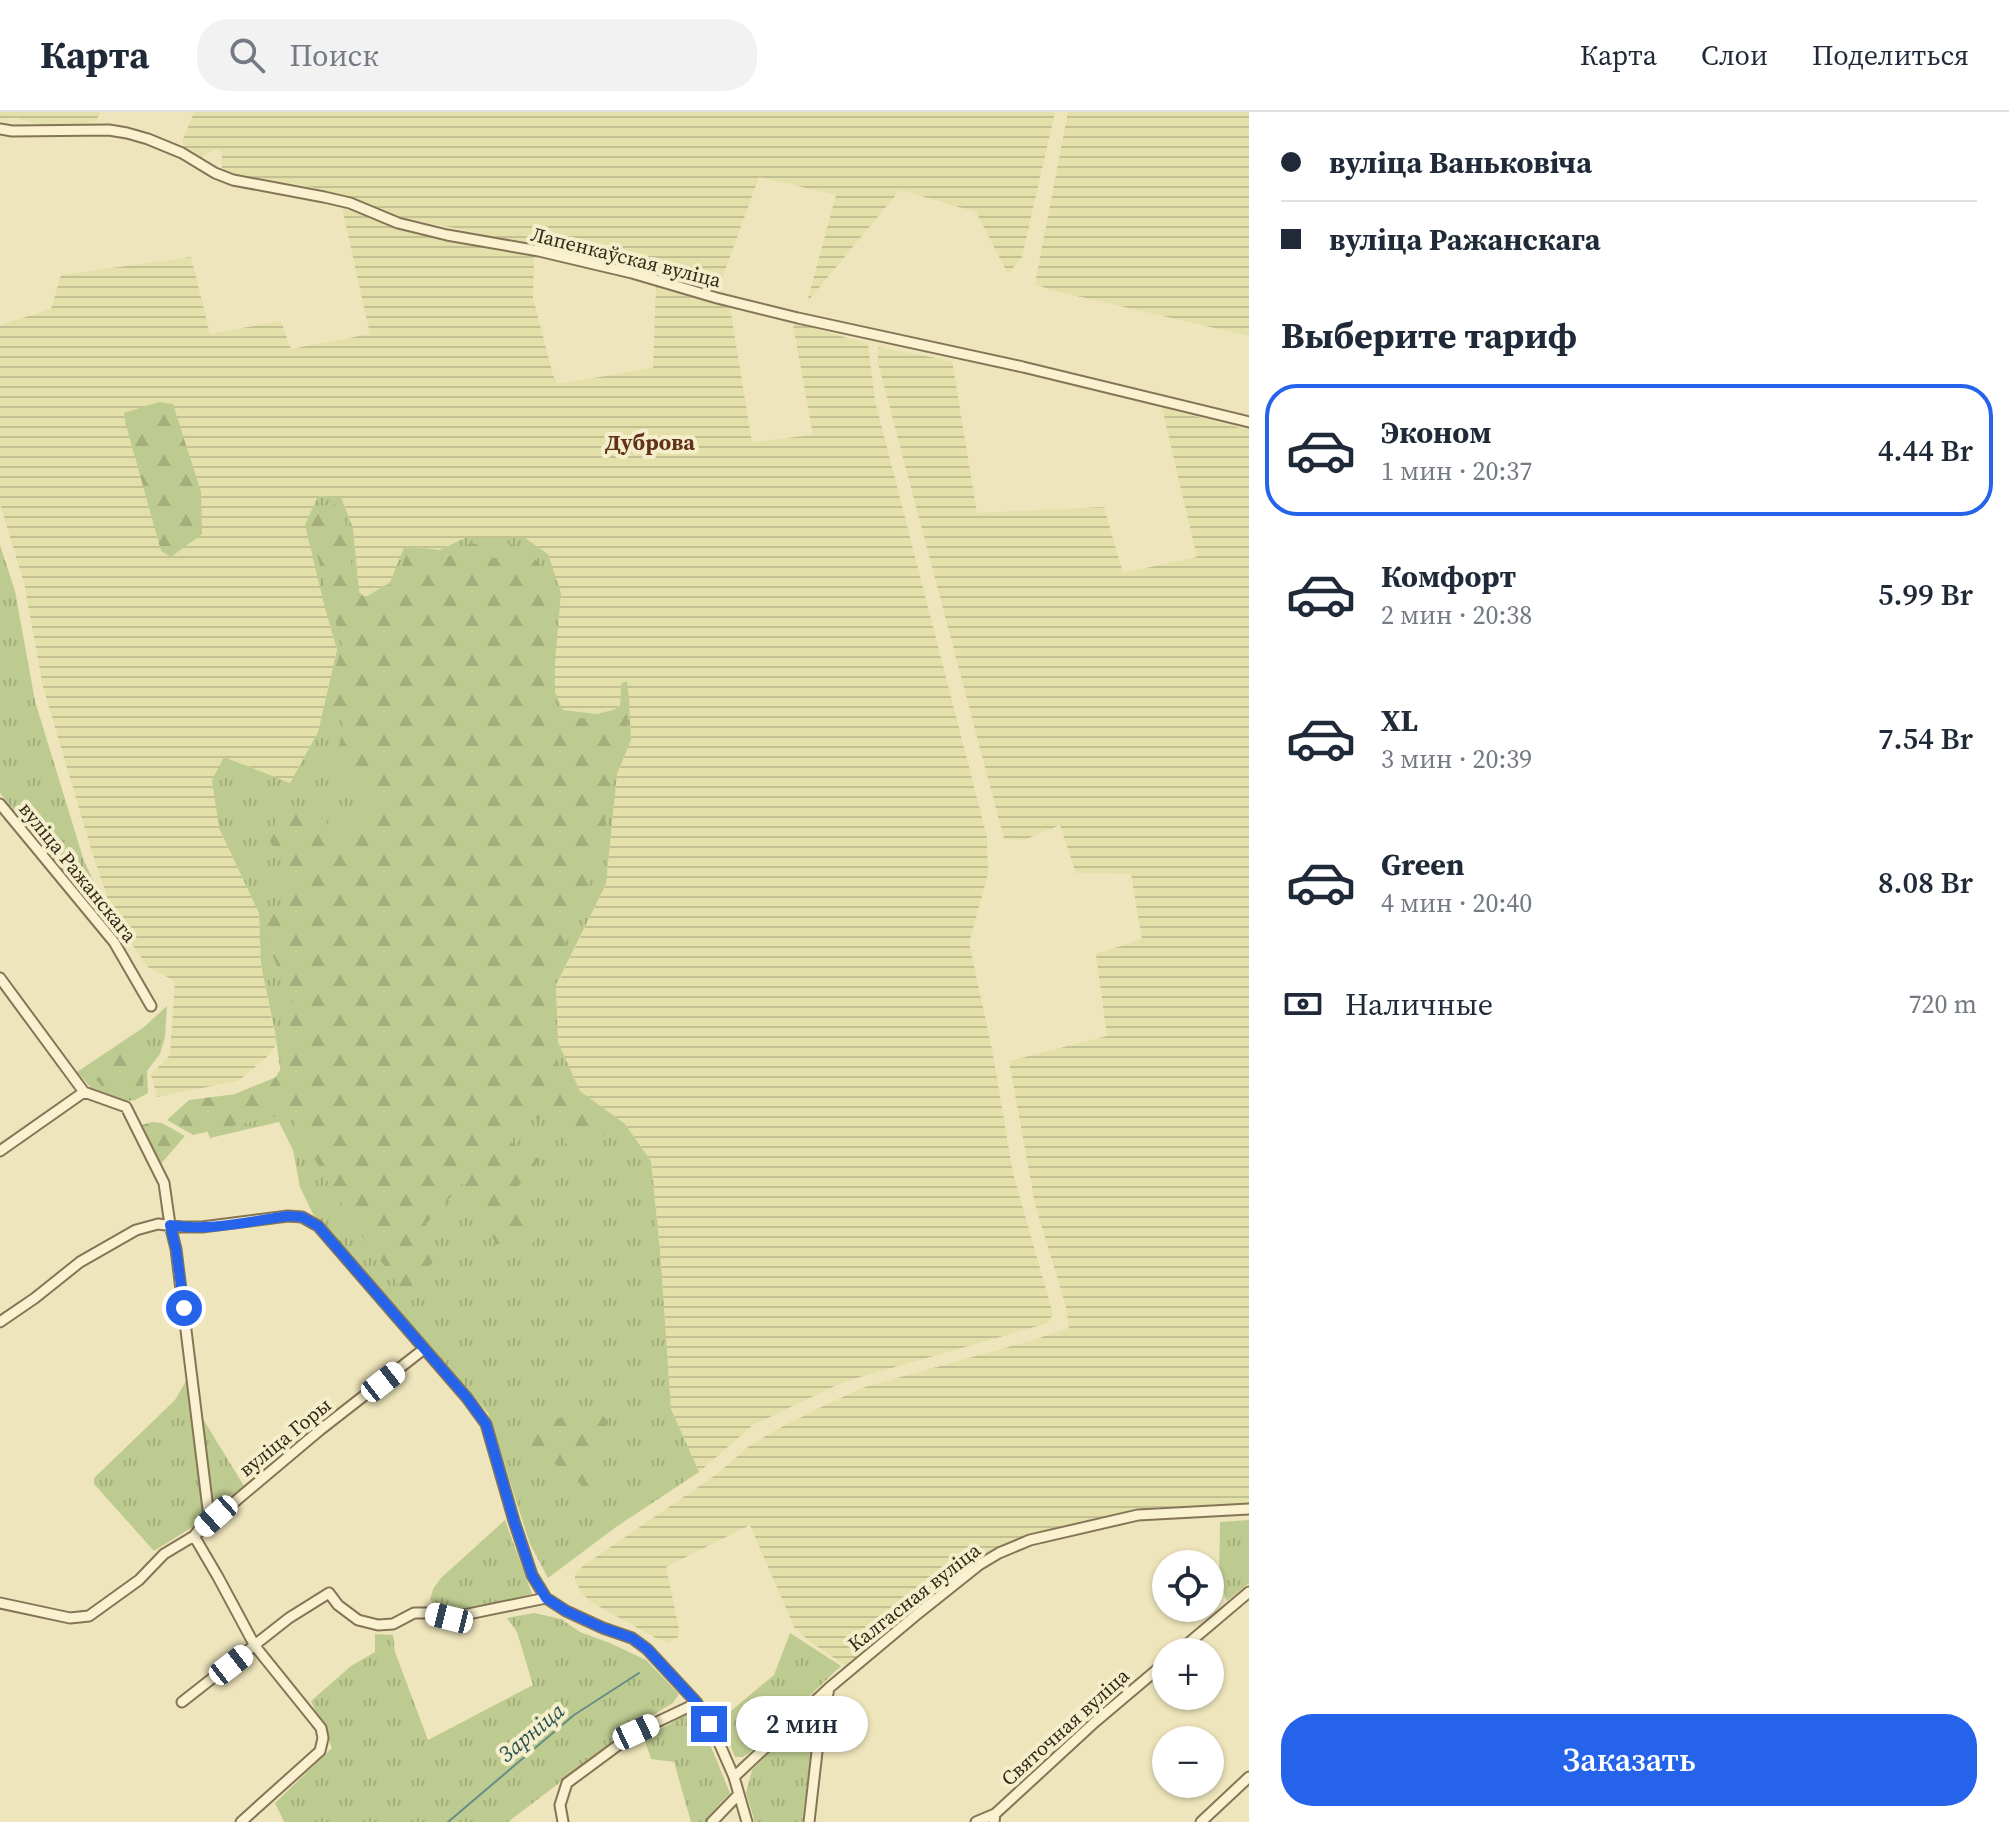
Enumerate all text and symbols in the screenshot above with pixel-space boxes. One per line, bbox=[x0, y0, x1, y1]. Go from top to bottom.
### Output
search box bbox=[197, 19, 757, 91]
text: Карта bbox=[40, 29, 149, 81]
icon: search bbox=[225, 33, 269, 77]
text: Поиск bbox=[289, 35, 379, 76]
text: Карта bbox=[1580, 36, 1657, 74]
text: Слои bbox=[1701, 36, 1768, 74]
text: Поделиться bbox=[1812, 36, 1969, 74]
text: вуліца Ваньковіча bbox=[1329, 142, 1592, 183]
text: вуліца Ражанскага bbox=[1329, 219, 1601, 260]
street label: Лапенкаўская вуліца bbox=[528, 220, 725, 294]
text: Выберите тариф bbox=[1281, 311, 1577, 360]
text: Эконом bbox=[1381, 412, 1492, 453]
icon: car bbox=[1285, 414, 1357, 486]
district label: Дуброва bbox=[605, 427, 695, 457]
text: 4.44 Br bbox=[1878, 430, 1973, 471]
text: 1 мин · 20:37 bbox=[1381, 453, 1532, 489]
text: Комфорт bbox=[1381, 556, 1516, 597]
icon: car bbox=[1285, 558, 1357, 630]
text: 5.99 Br bbox=[1878, 574, 1973, 615]
text: 2 мин · 20:38 bbox=[1381, 597, 1532, 633]
text: XL bbox=[1381, 700, 1418, 741]
icon: car bbox=[1285, 702, 1357, 774]
text: 7.54 Br bbox=[1878, 718, 1973, 759]
text: 3 мин · 20:39 bbox=[1381, 741, 1532, 777]
street label: вуліца Ражанскага bbox=[13, 796, 144, 949]
text: Green bbox=[1381, 844, 1464, 885]
icon: car bbox=[1285, 846, 1357, 918]
text: 8.08 Br bbox=[1878, 862, 1973, 903]
text: 4 мин · 20:40 bbox=[1381, 885, 1532, 921]
icon: cash bbox=[1281, 982, 1325, 1026]
text: Наличные bbox=[1345, 984, 1493, 1025]
text: 720 m bbox=[1909, 986, 1977, 1022]
route start bbox=[166, 1290, 202, 1326]
car bbox=[357, 1358, 409, 1406]
street label: вуліца Горы bbox=[233, 1391, 337, 1483]
car bbox=[190, 1491, 242, 1541]
street label: Калгасная вуліца bbox=[842, 1536, 987, 1658]
map controls bbox=[1152, 1550, 1224, 1798]
button: locate bbox=[1152, 1550, 1224, 1622]
car bbox=[423, 1601, 475, 1635]
button: + bbox=[1152, 1638, 1224, 1710]
car bbox=[205, 1641, 257, 1689]
street label: Святочная вуліца bbox=[995, 1661, 1136, 1792]
water label: Зарніца bbox=[492, 1695, 571, 1769]
callout: 2 мин bbox=[737, 1696, 869, 1752]
route end bbox=[691, 1706, 727, 1742]
text: 2 мин bbox=[766, 1706, 838, 1742]
car bbox=[609, 1711, 663, 1753]
button: Заказать bbox=[1281, 1714, 1977, 1806]
button: − bbox=[1152, 1726, 1224, 1798]

